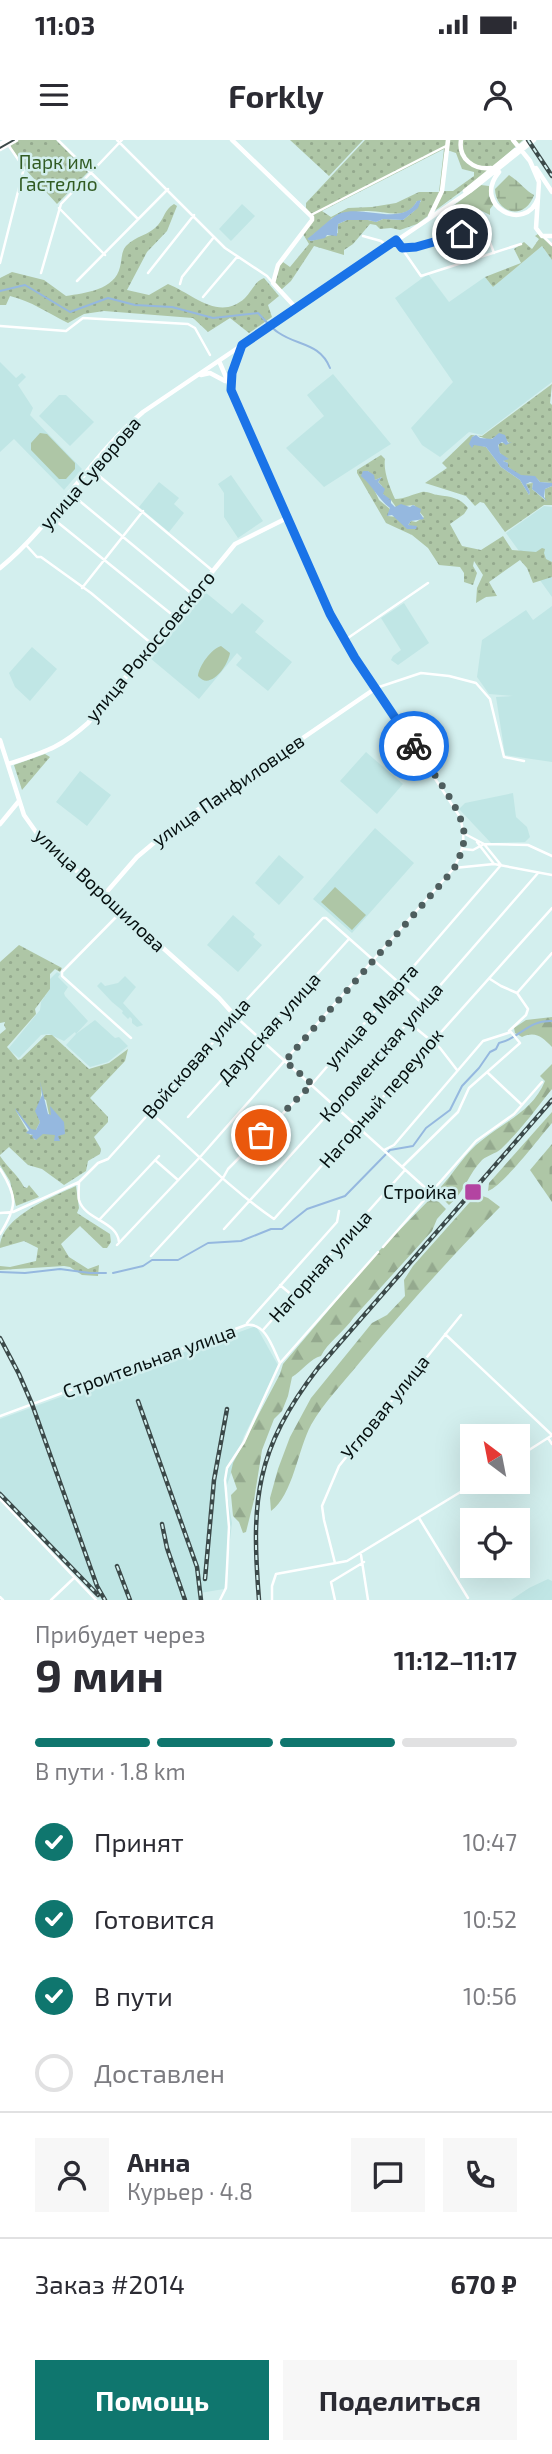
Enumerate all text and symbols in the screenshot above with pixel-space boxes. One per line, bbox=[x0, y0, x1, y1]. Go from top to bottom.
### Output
text: 11:03 bbox=[35, 9, 95, 40]
icon: menu bbox=[35, 76, 73, 114]
text: Forkly bbox=[228, 76, 324, 114]
icon: person bbox=[479, 76, 517, 114]
park label: Парк им. Гастелло bbox=[18, 150, 98, 195]
pin bbox=[432, 204, 492, 264]
icon: home bbox=[443, 215, 481, 253]
street label: улица Суворова bbox=[34, 411, 146, 535]
street label: улица Рокоссовского bbox=[80, 566, 220, 726]
courier bbox=[379, 711, 449, 781]
icon: bike bbox=[395, 727, 433, 765]
street label: улица Панфиловцев bbox=[147, 728, 309, 852]
street label: улица Ворошилова bbox=[29, 823, 171, 957]
street label: улица 8 Марта bbox=[319, 959, 423, 1073]
street label: Даурская улица bbox=[212, 967, 326, 1089]
street label: Коломенская улица bbox=[314, 977, 448, 1127]
street label: Войсковая улица bbox=[137, 992, 255, 1124]
street label: Нагорный переулок bbox=[314, 1023, 448, 1173]
pin bbox=[231, 1105, 291, 1165]
icon: bag bbox=[242, 1116, 280, 1154]
place label: Стройка bbox=[383, 1180, 457, 1203]
marker: Стройка bbox=[463, 1182, 483, 1202]
street label: Нагорная улица bbox=[263, 1205, 377, 1327]
street label: Строительная улица bbox=[59, 1319, 239, 1403]
street label: Угловая улица bbox=[336, 1350, 434, 1464]
north arrow bbox=[460, 1424, 530, 1494]
map controls bbox=[460, 1424, 530, 1578]
button: locate bbox=[460, 1508, 530, 1578]
text: Прибудет через bbox=[35, 1620, 205, 1648]
text: 11:12–11:17 bbox=[394, 1644, 517, 1675]
text: 9 мин bbox=[35, 1646, 164, 1701]
text: В пути · 1.8 km bbox=[35, 1757, 186, 1785]
icon: check bbox=[35, 1823, 73, 1861]
text: Принят bbox=[94, 1826, 184, 1857]
text: 10:47 bbox=[463, 1828, 517, 1856]
icon: check bbox=[35, 1900, 73, 1938]
text: Готовится bbox=[94, 1903, 215, 1934]
text: 10:52 bbox=[463, 1905, 517, 1933]
icon: check bbox=[35, 1977, 73, 2015]
text: В пути bbox=[94, 1980, 173, 2011]
text: 10:56 bbox=[463, 1982, 517, 2010]
text: Доставлен bbox=[94, 2057, 225, 2088]
button: person bbox=[35, 2138, 109, 2212]
button: chat bbox=[351, 2138, 425, 2212]
button: phone bbox=[443, 2138, 517, 2212]
text: Анна bbox=[127, 2146, 190, 2177]
text: Курьер · 4.8 bbox=[127, 2177, 253, 2205]
text: Заказ #2014 bbox=[35, 2268, 185, 2299]
text: 670 ₽ bbox=[451, 2268, 517, 2299]
button: Помощь bbox=[35, 2360, 269, 2440]
button: Поделиться bbox=[283, 2360, 517, 2440]

